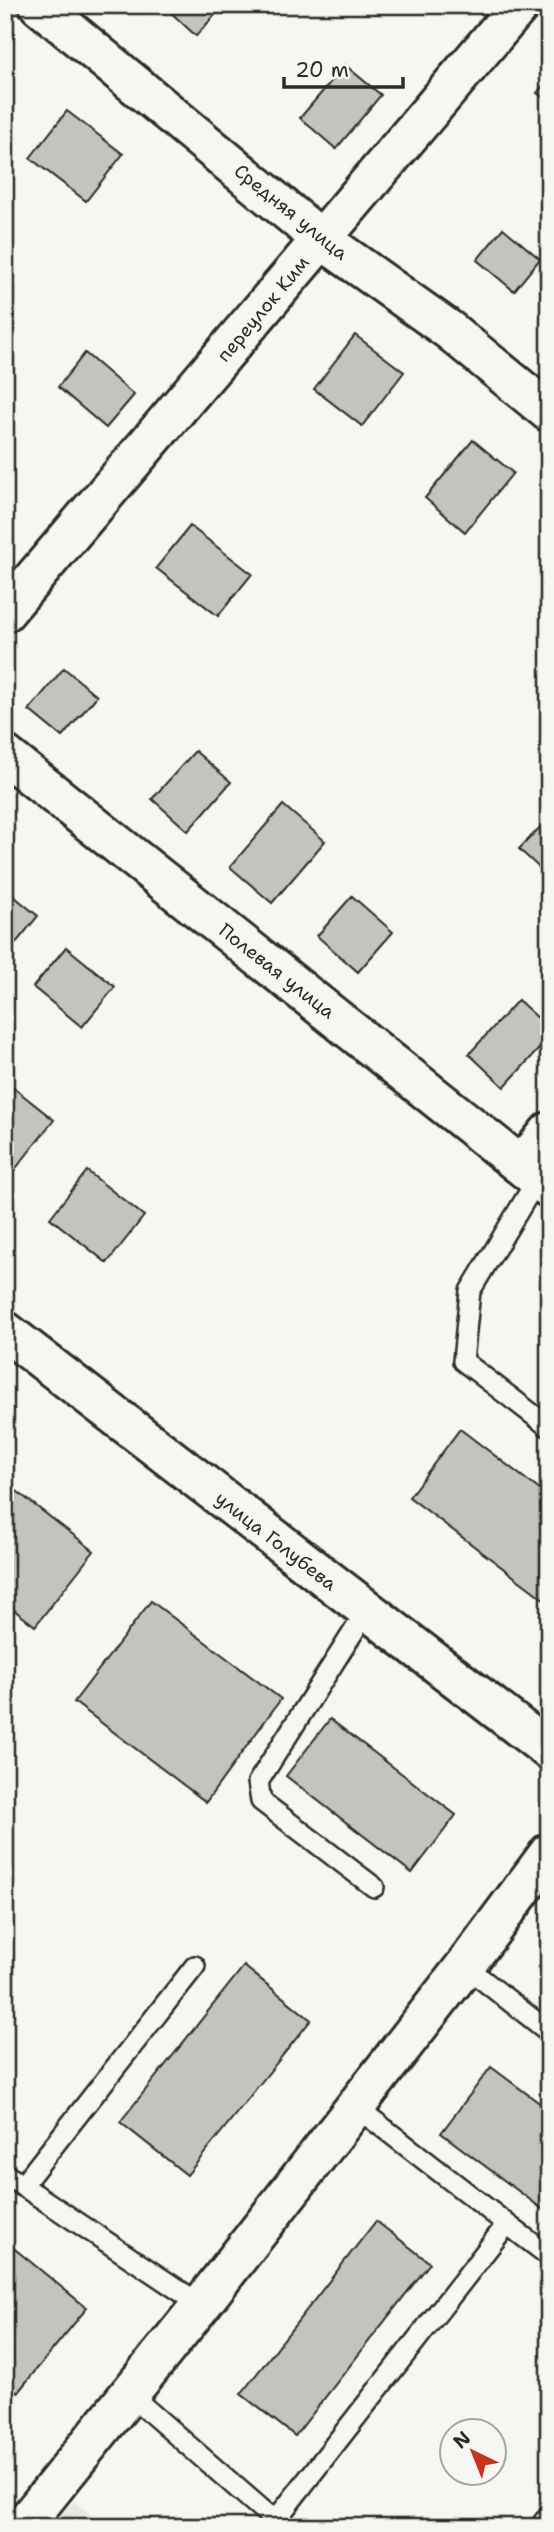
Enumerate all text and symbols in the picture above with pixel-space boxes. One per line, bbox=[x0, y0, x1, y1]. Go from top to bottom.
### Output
scale bar bbox=[284, 46, 404, 90]
text: 20 m bbox=[295, 56, 349, 84]
street label: Средняя улица bbox=[229, 158, 353, 266]
street label: переулок Ким bbox=[211, 251, 315, 367]
street label: Полевая улица bbox=[214, 918, 340, 1024]
street label: улица Голубева bbox=[210, 1486, 342, 1596]
north arrow bbox=[438, 2416, 508, 2486]
text: N bbox=[448, 2426, 476, 2454]

